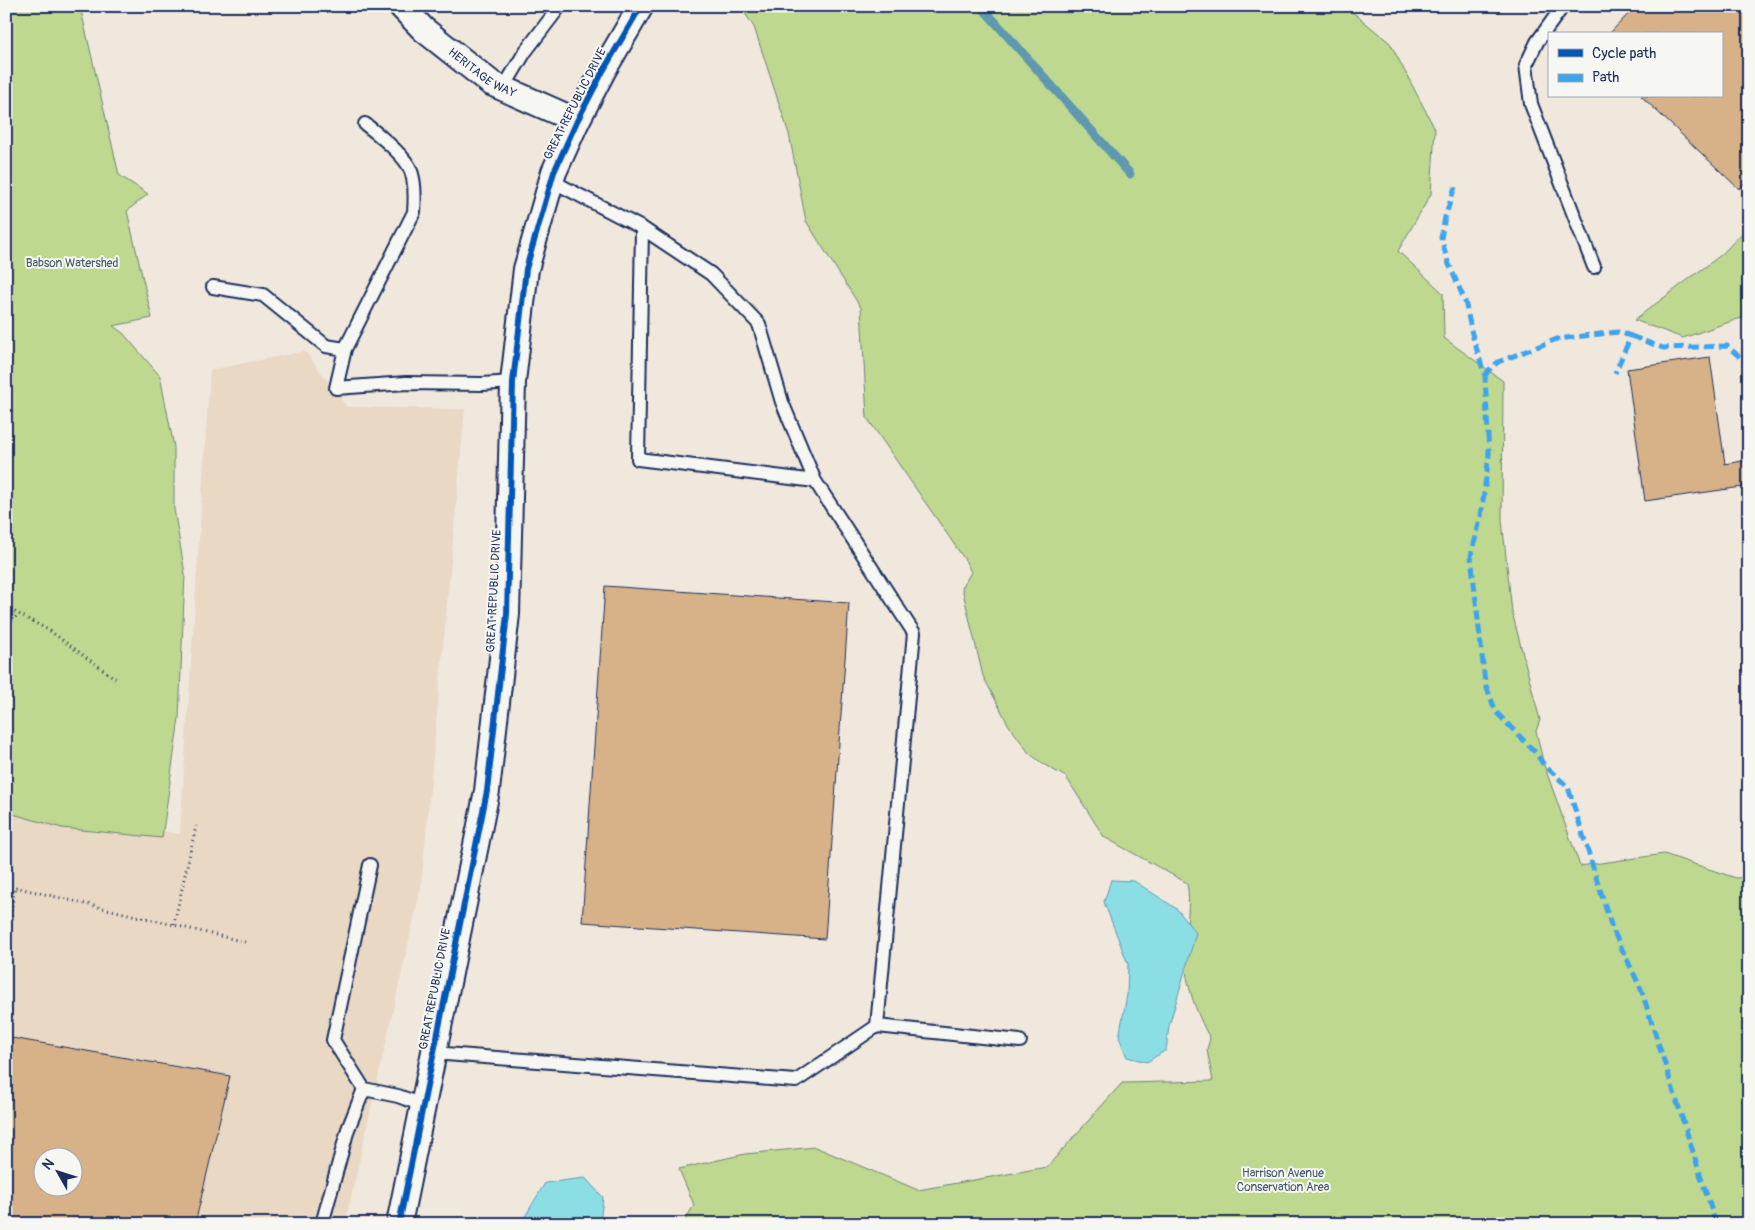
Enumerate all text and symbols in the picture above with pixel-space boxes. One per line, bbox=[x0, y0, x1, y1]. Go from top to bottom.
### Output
legend bbox=[1548, 32, 1722, 98]
text: Cycle path bbox=[1592, 44, 1656, 63]
street label: HERITAGE WAY bbox=[445, 45, 519, 101]
street label: GREAT REPUBLIC DRIVE bbox=[540, 46, 610, 162]
text: Path bbox=[1592, 68, 1619, 87]
park label: Babson Watershed bbox=[26, 256, 118, 271]
street label: GREAT REPUBLIC DRIVE bbox=[483, 529, 505, 653]
street label: GREAT REPUBLIC DRIVE bbox=[416, 927, 454, 1051]
north arrow bbox=[32, 1148, 82, 1198]
text: N bbox=[39, 1155, 58, 1173]
park label: Harrison Avenue Conservation Area bbox=[1237, 1166, 1330, 1195]

